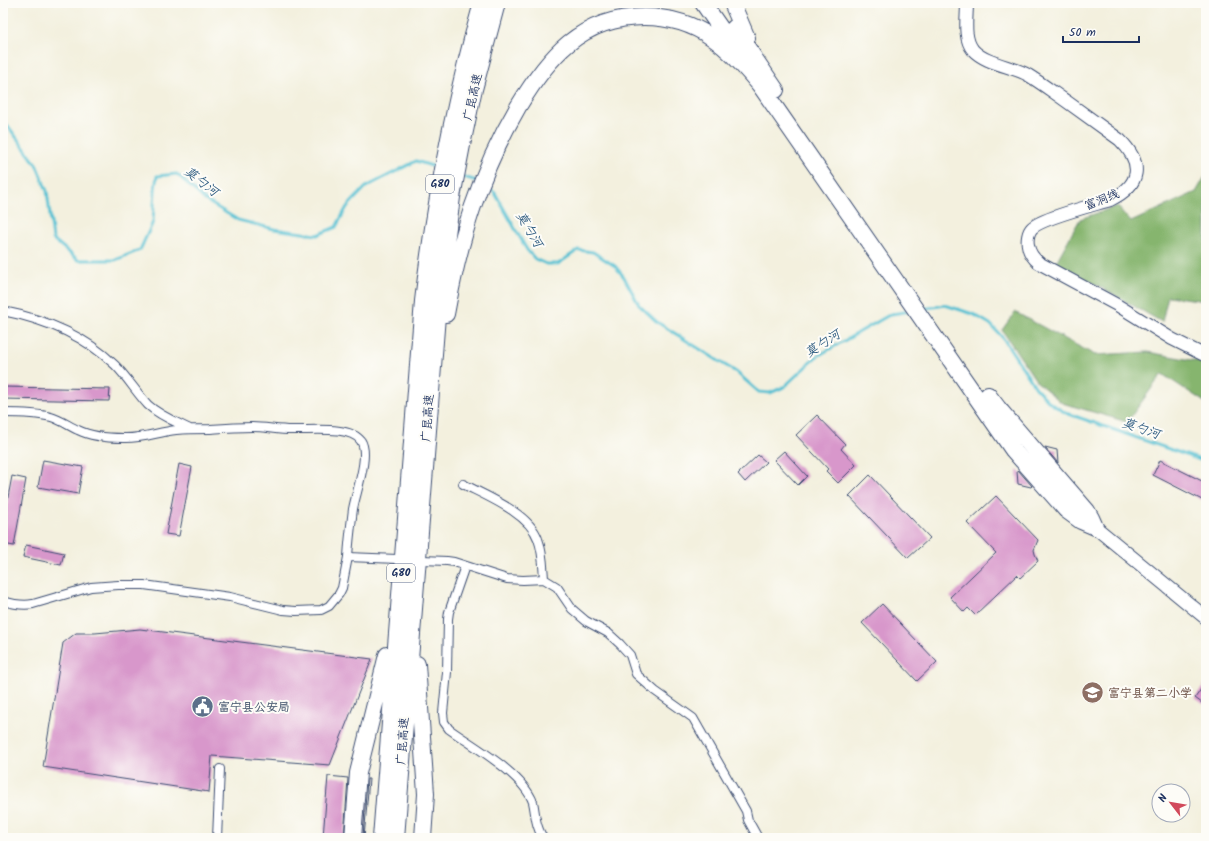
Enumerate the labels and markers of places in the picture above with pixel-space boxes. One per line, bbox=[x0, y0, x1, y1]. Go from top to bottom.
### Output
school or university icon: 富宁县第二小学 bbox=[1080, 680, 1106, 706]
place label: 富宁县第二小学 bbox=[1108, 684, 1192, 703]
public building icon: 富宁县公安局 bbox=[190, 694, 216, 720]
place label: 富宁县公安局 bbox=[218, 698, 290, 717]

